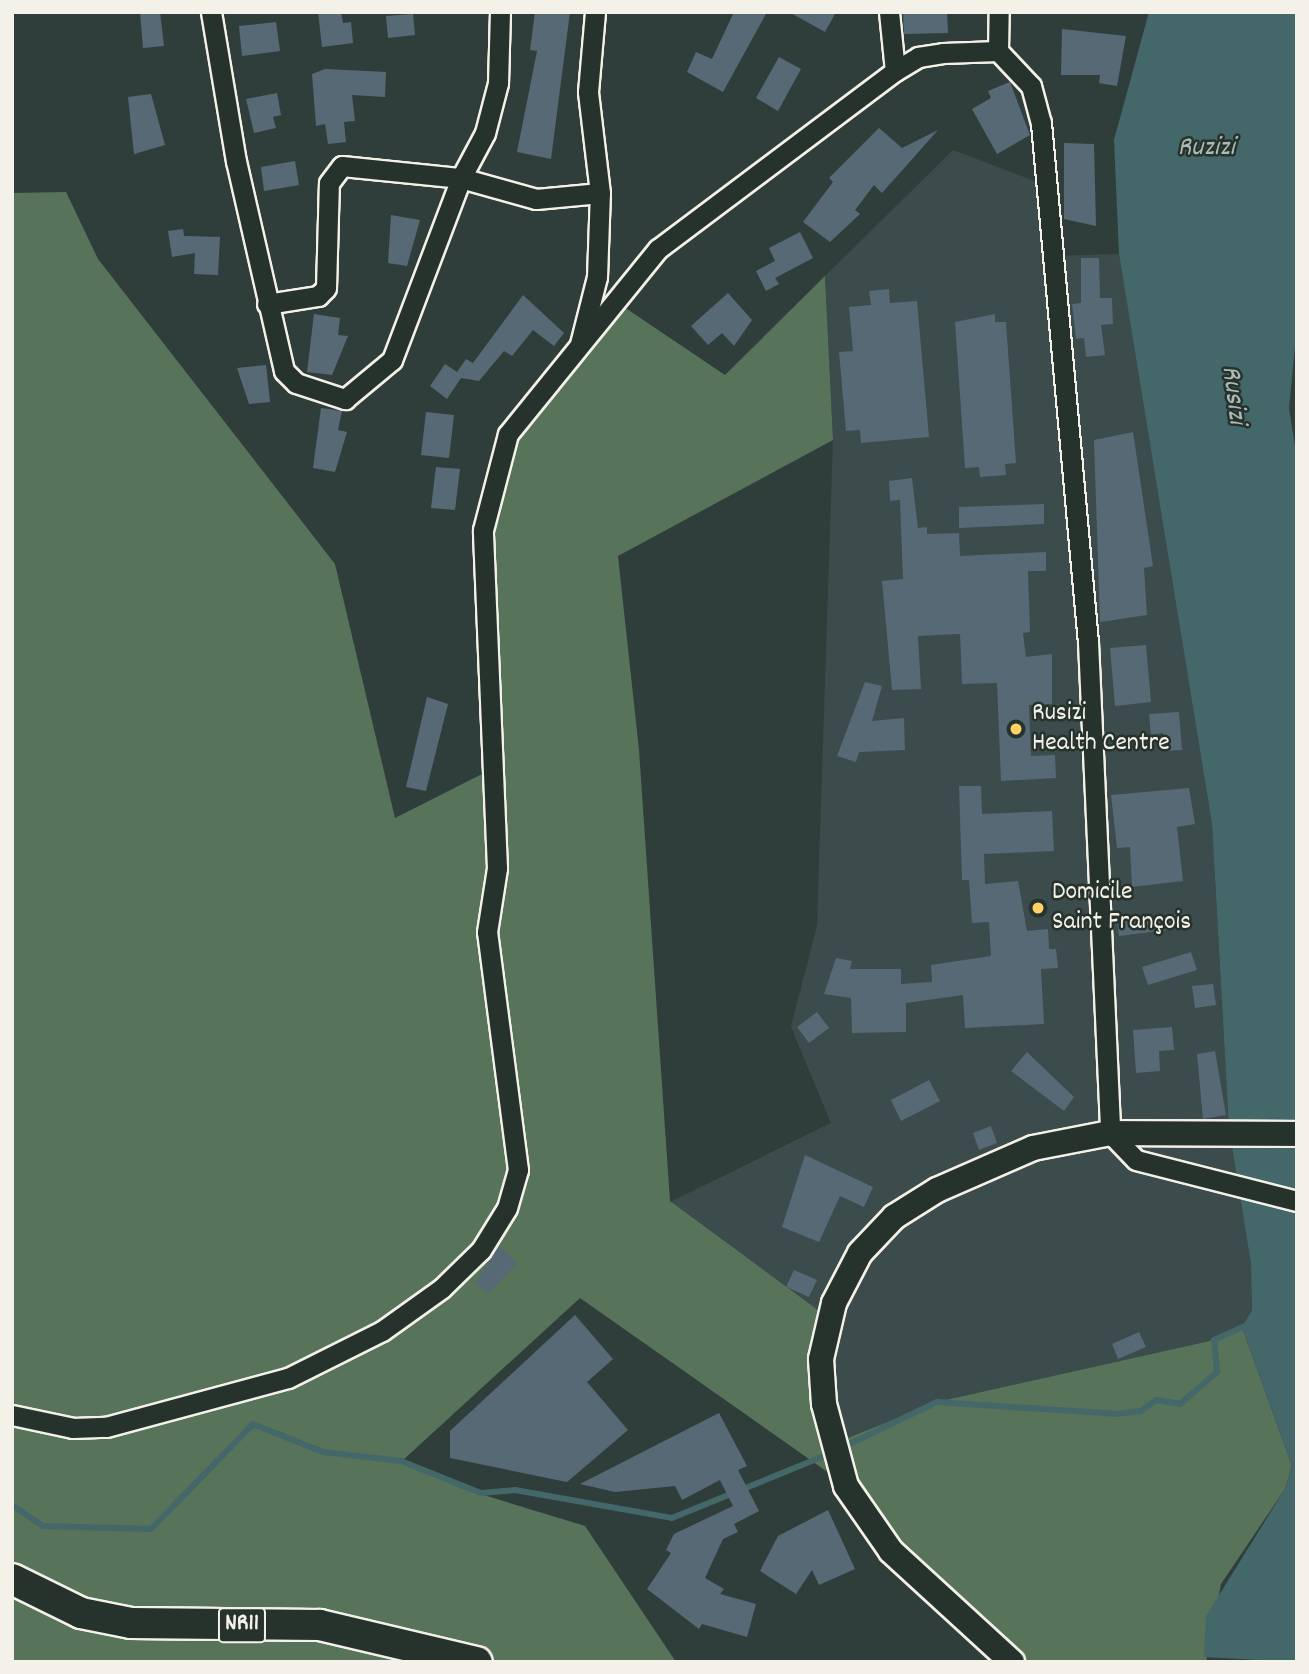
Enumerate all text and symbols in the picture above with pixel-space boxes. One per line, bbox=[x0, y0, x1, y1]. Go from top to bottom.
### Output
water label: Ruzizi bbox=[1177, 132, 1235, 166]
water label: Rusizi bbox=[1212, 364, 1252, 426]
place label: Rusizi Health Centre bbox=[1032, 698, 1170, 760]
marker: Rusizi Health Centre bbox=[1006, 719, 1026, 739]
place label: Domicile Saint François bbox=[1052, 877, 1191, 938]
marker: Domicile Saint François bbox=[1030, 900, 1046, 916]
road number: NR11 bbox=[218, 1604, 266, 1646]

